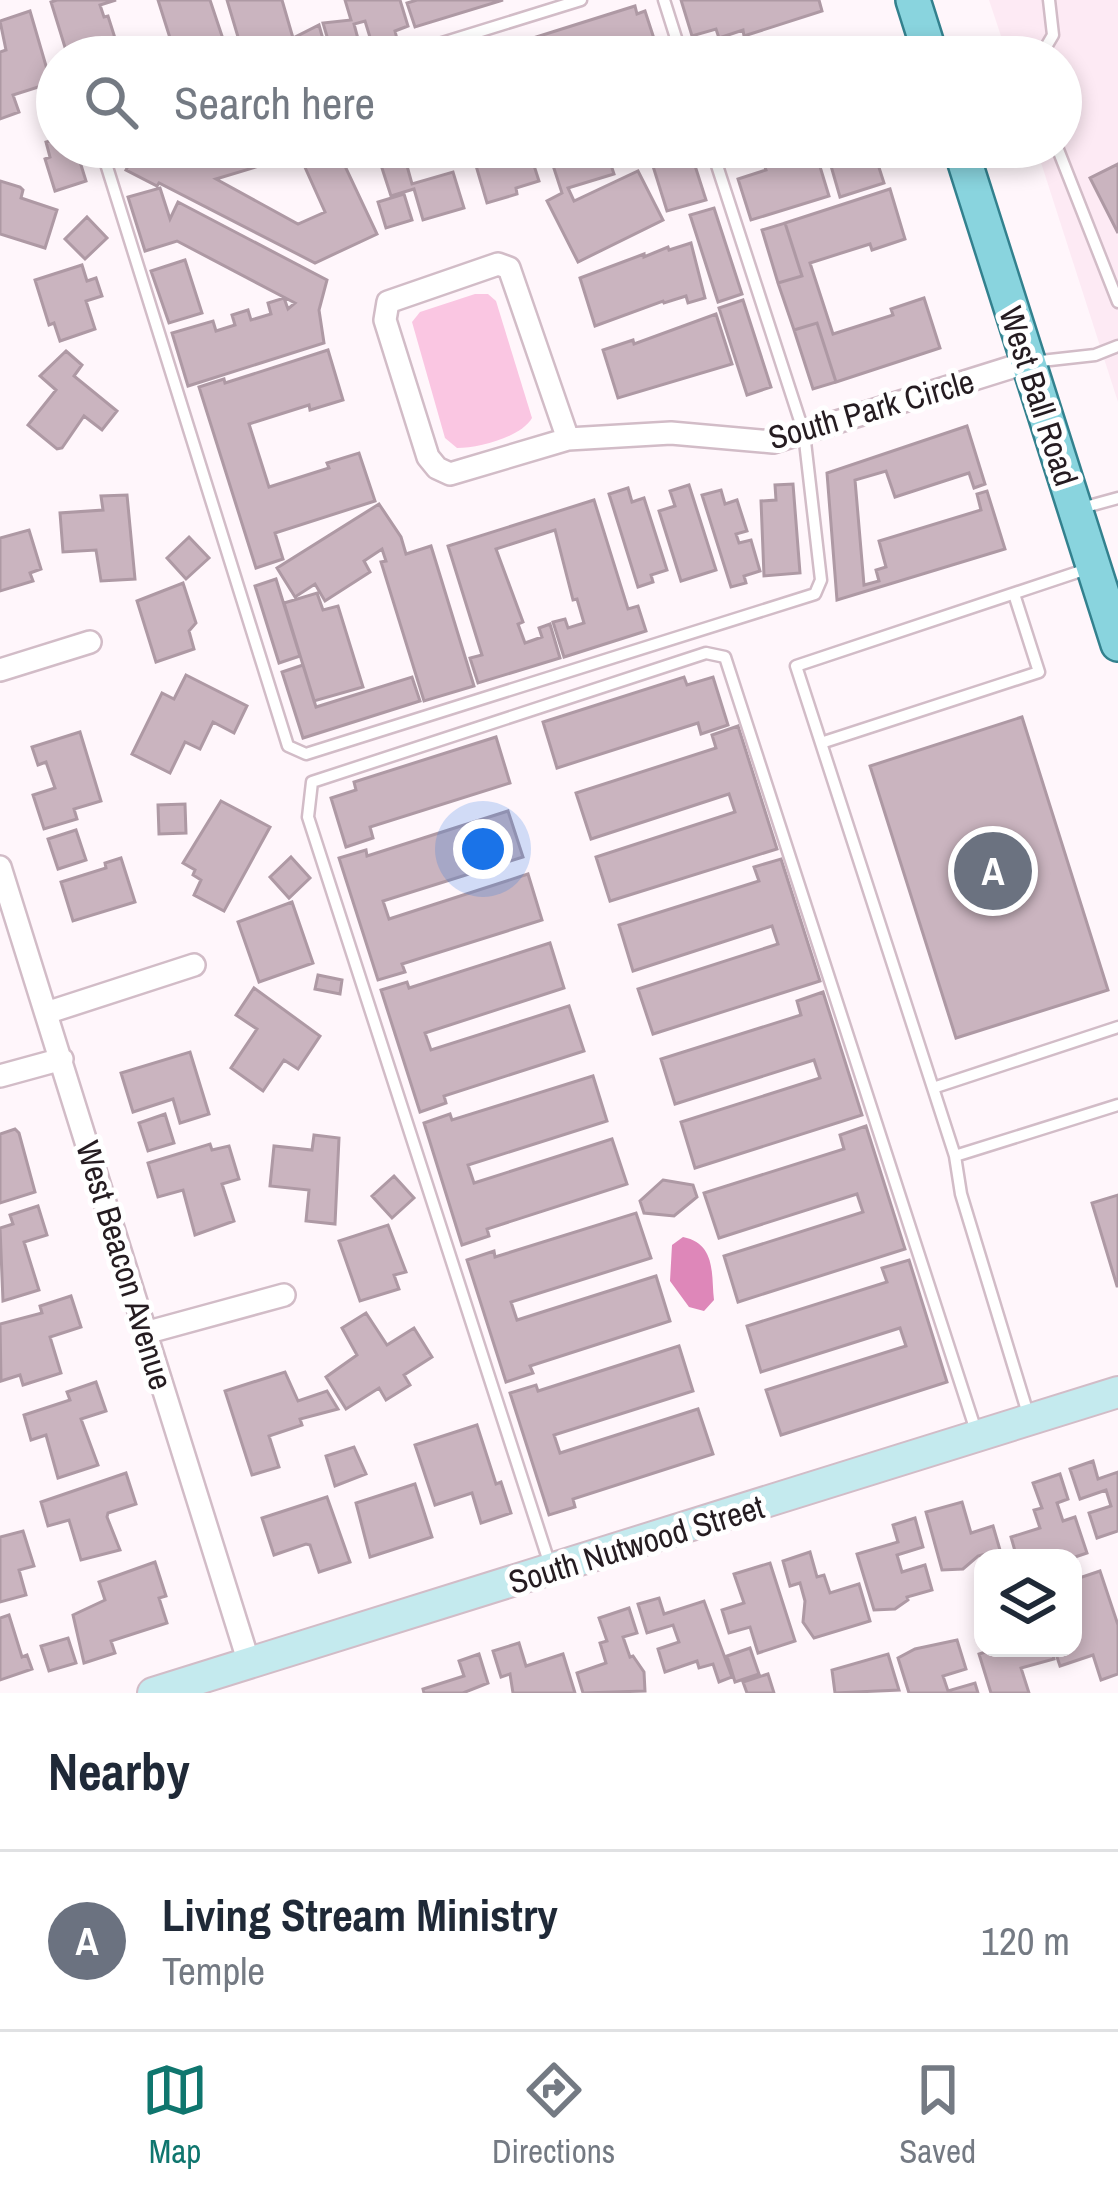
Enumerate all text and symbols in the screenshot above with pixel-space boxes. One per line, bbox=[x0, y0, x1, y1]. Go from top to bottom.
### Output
search box bbox=[36, 36, 1082, 168]
icon: search bbox=[78, 69, 144, 135]
text: Search here bbox=[174, 72, 375, 133]
street label: West Ball Road bbox=[989, 301, 1089, 491]
street label: South Park Circle bbox=[763, 359, 979, 459]
your location bbox=[453, 819, 513, 879]
pin: A bbox=[954, 826, 1032, 916]
street label: West Beacon Avenue bbox=[66, 1135, 184, 1395]
street label: South Nutwood Street bbox=[503, 1484, 769, 1604]
map controls bbox=[974, 1549, 1082, 1657]
button: layers bbox=[974, 1549, 1082, 1657]
text: Nearby bbox=[48, 1737, 190, 1806]
text: Living Stream Ministry bbox=[162, 1884, 558, 1945]
text: A bbox=[75, 1915, 99, 1967]
text: 120 m bbox=[981, 1915, 1070, 1967]
text: Temple bbox=[162, 1945, 265, 1997]
tab: Map bbox=[142, 2057, 208, 2173]
tab: Directions bbox=[492, 2057, 615, 2173]
tab: Saved bbox=[899, 2057, 976, 2173]

